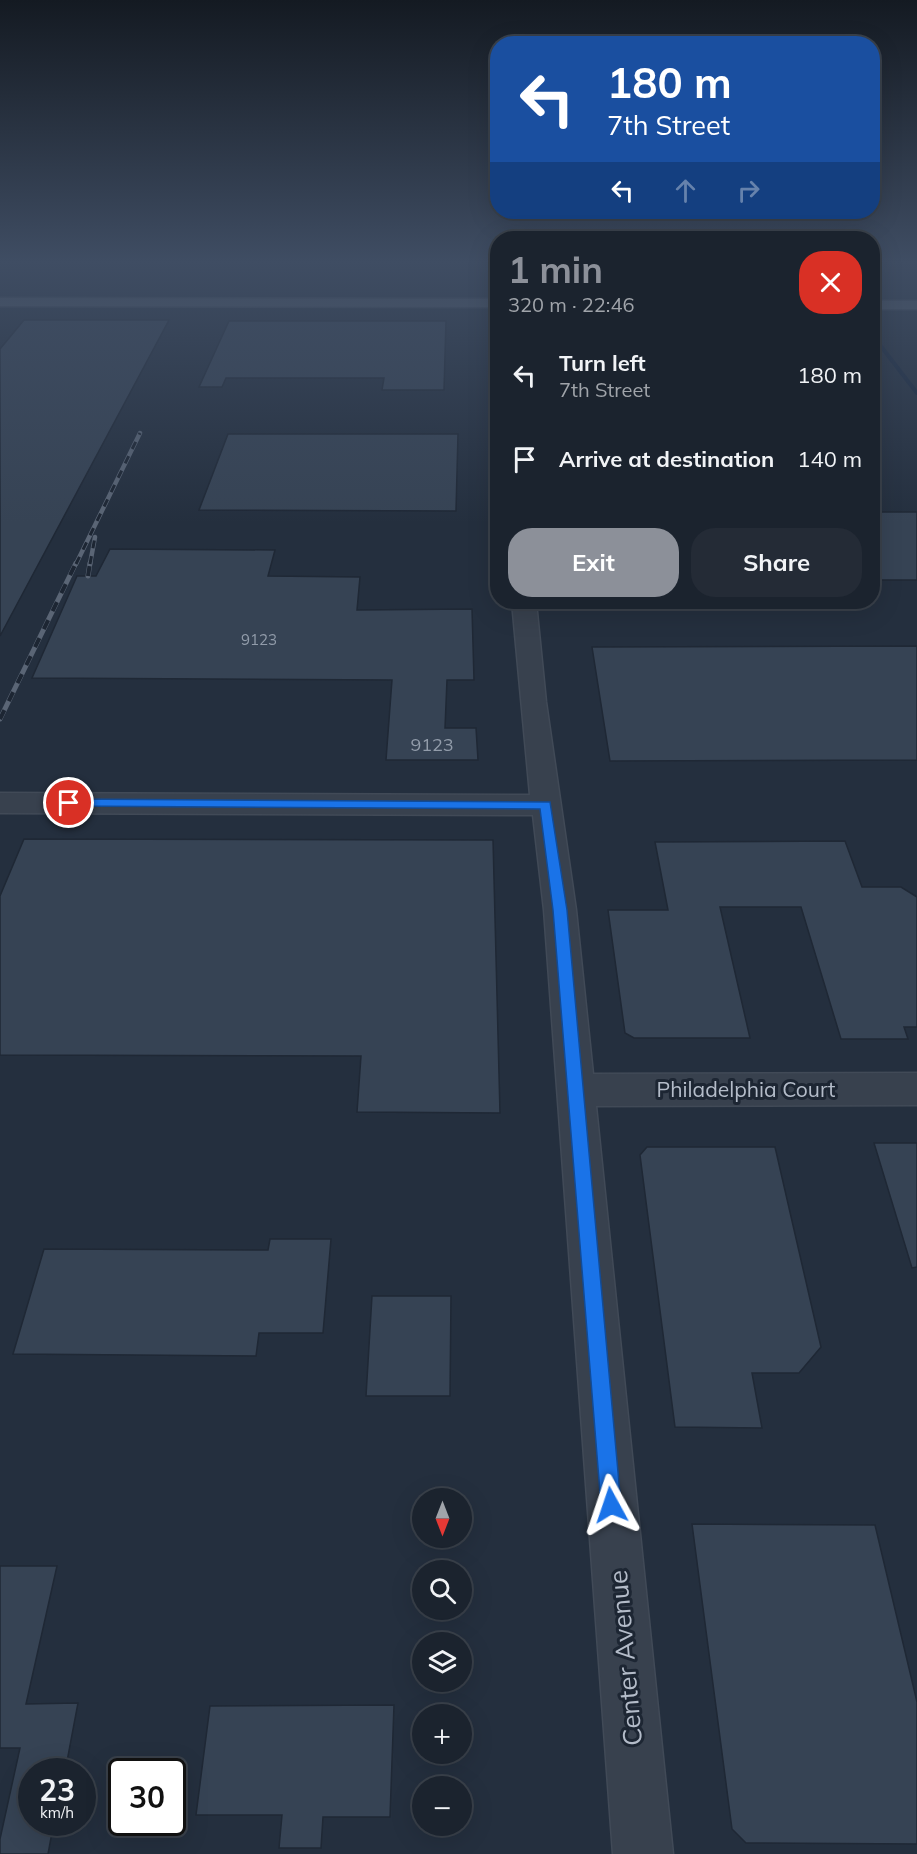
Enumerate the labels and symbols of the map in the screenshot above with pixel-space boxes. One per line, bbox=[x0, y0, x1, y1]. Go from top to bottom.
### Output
house number: 9123 bbox=[241, 630, 277, 649]
house number: 9123 bbox=[410, 733, 454, 756]
pin bbox=[43, 777, 94, 828]
street label: Philadelphia Court bbox=[657, 1076, 835, 1102]
position arrow bbox=[579, 1473, 643, 1537]
north arrow bbox=[412, 1488, 472, 1548]
street label: Center Avenue bbox=[601, 1569, 649, 1747]
speed limit sign: 30 bbox=[108, 1758, 186, 1836]

